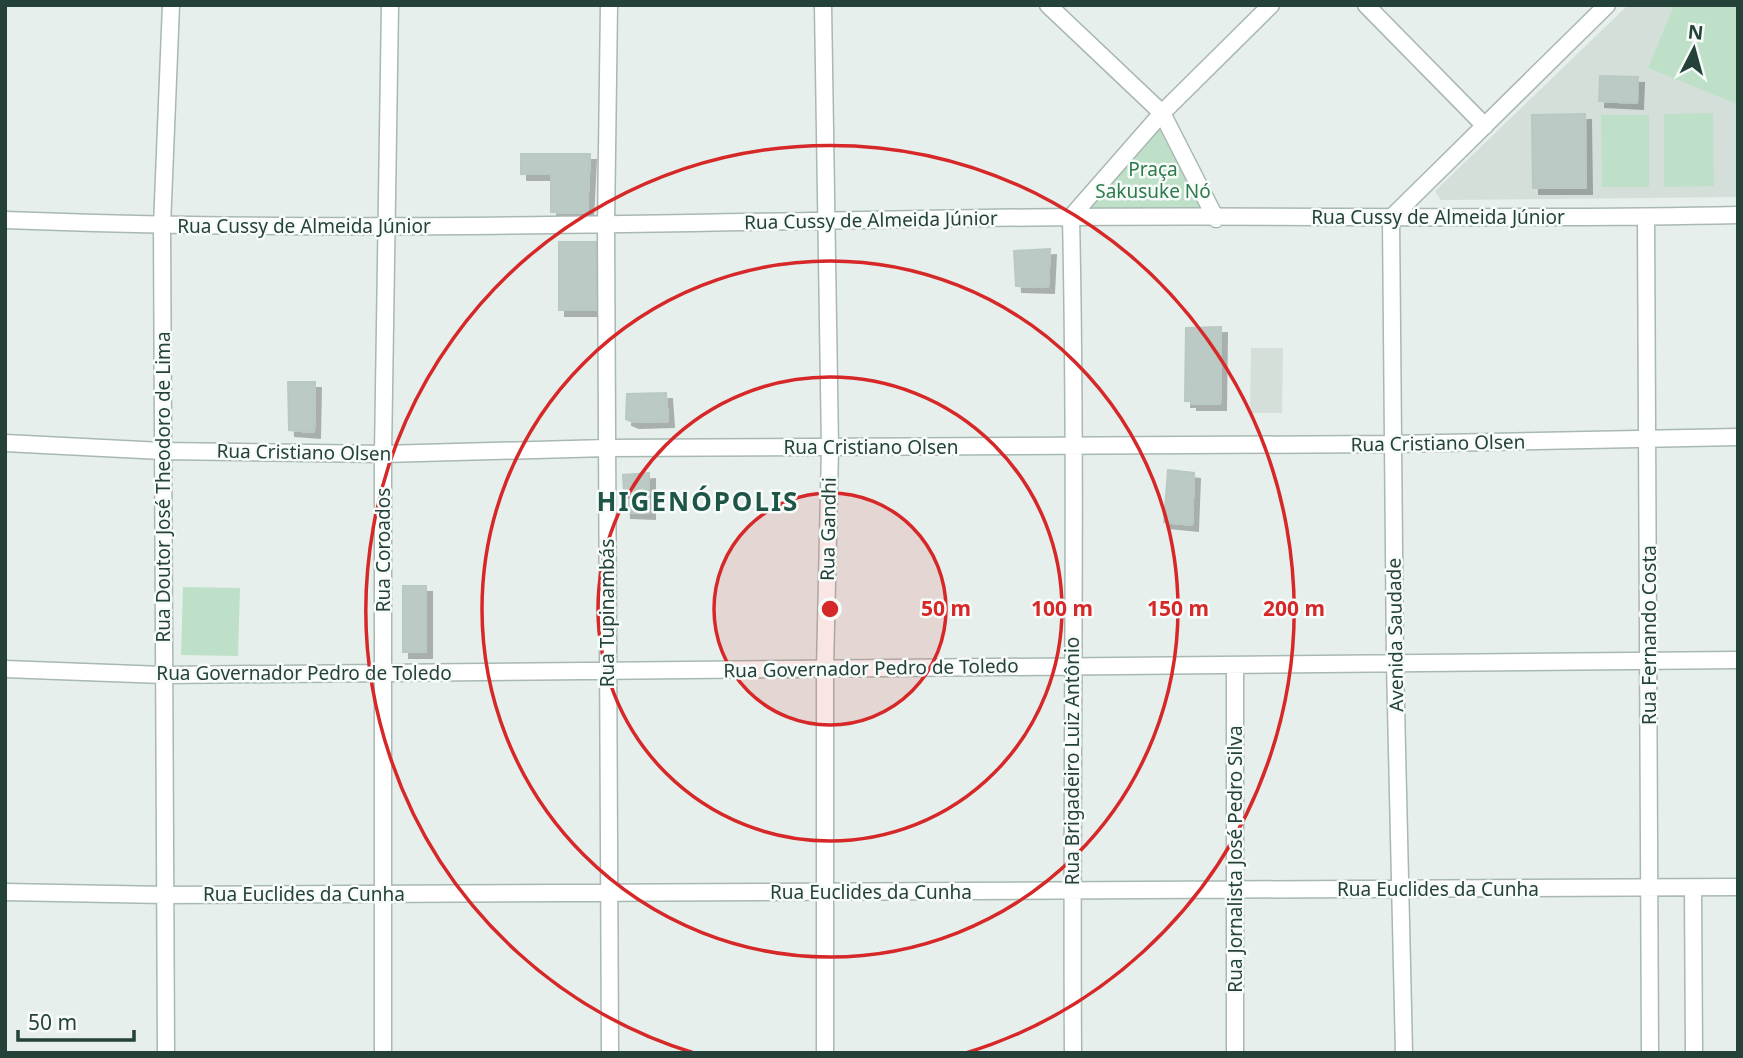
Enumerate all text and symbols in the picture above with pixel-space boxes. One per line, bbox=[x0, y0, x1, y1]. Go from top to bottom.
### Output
north arrow bbox=[1659, 14, 1729, 84]
text: N bbox=[1687, 18, 1705, 46]
park label: Praça Sakusuke Nó bbox=[1095, 156, 1211, 204]
street label: Rua Cussy de Almeida Júnior bbox=[1311, 204, 1565, 230]
street label: Rua Cussy de Almeida Júnior bbox=[744, 205, 998, 235]
street label: Rua Cussy de Almeida Júnior bbox=[177, 213, 431, 239]
street label: Rua Doutor José Theodoro de Lima bbox=[150, 331, 176, 643]
street label: Rua Cristiano Olsen bbox=[1350, 428, 1526, 458]
street label: Rua Cristiano Olsen bbox=[784, 434, 958, 460]
street label: Rua Cristiano Olsen bbox=[216, 437, 392, 467]
street label: Rua Gandhi bbox=[814, 477, 842, 581]
district label: HIGENÓPOLIS bbox=[597, 483, 799, 519]
street label: Rua Coroados bbox=[370, 488, 396, 612]
street label: Rua Tupinambás bbox=[594, 539, 620, 687]
street label: Rua Fernando Costa bbox=[1636, 545, 1662, 725]
street label: Avenida Saudade bbox=[1381, 558, 1409, 712]
text: 50 m bbox=[921, 594, 971, 622]
text: 100 m bbox=[1031, 594, 1093, 622]
text: 150 m bbox=[1147, 594, 1209, 622]
text: 200 m bbox=[1263, 594, 1325, 622]
centre of rings bbox=[818, 597, 842, 621]
street label: Rua Brigadeiro Luiz Antônio bbox=[1059, 637, 1085, 885]
street label: Rua Governador Pedro de Toledo bbox=[723, 652, 1019, 684]
street label: Rua Governador Pedro de Toledo bbox=[156, 660, 452, 686]
street label: Rua Jornalista José Pedro Silva bbox=[1222, 725, 1248, 993]
street label: Rua Euclides da Cunha bbox=[1337, 876, 1539, 902]
street label: Rua Euclides da Cunha bbox=[770, 879, 972, 905]
street label: Rua Euclides da Cunha bbox=[203, 881, 405, 907]
scale bar bbox=[18, 998, 133, 1042]
text: 50 m bbox=[28, 1008, 77, 1036]

